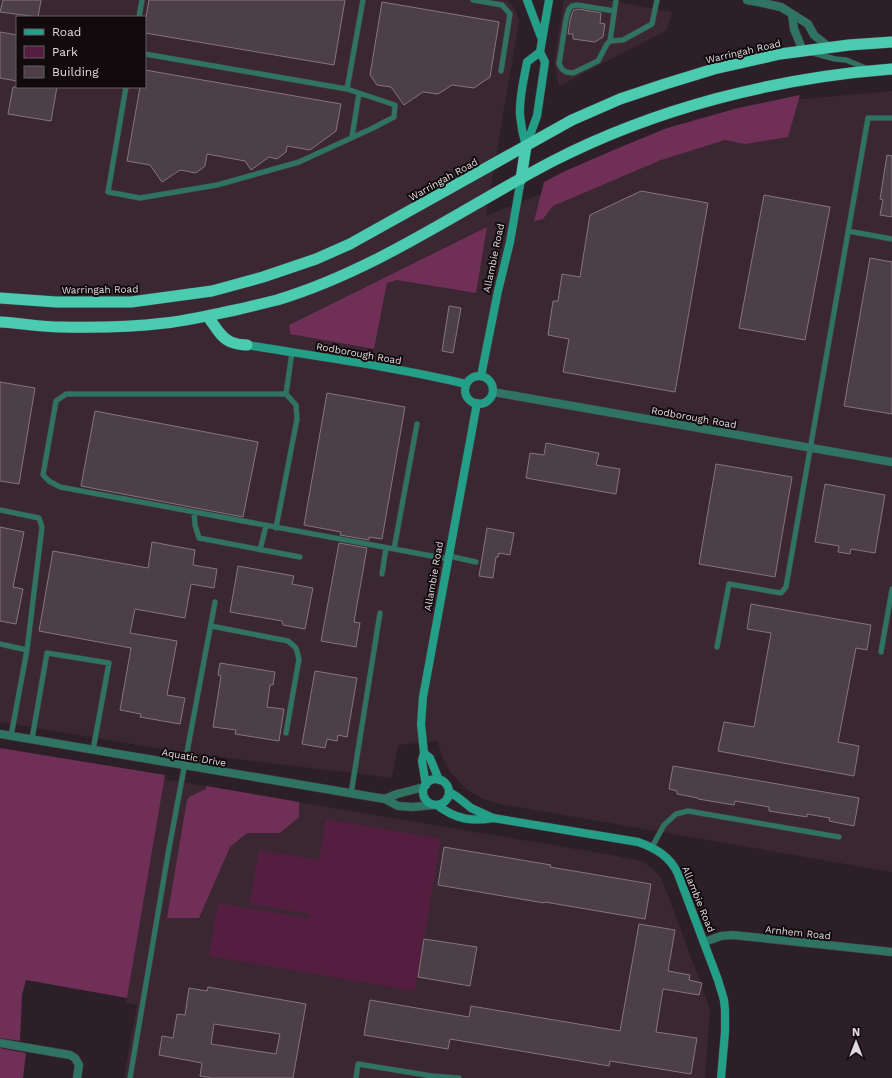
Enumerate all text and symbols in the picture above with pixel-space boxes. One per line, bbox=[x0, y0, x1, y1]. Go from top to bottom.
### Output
legend bbox=[16, 16, 146, 88]
text: Road bbox=[52, 25, 81, 39]
street label: Warringah Road bbox=[704, 37, 782, 65]
text: Park bbox=[52, 45, 78, 59]
text: Building bbox=[52, 65, 99, 79]
street label: Warringah Road bbox=[407, 156, 480, 203]
street label: Allambie Road bbox=[481, 223, 506, 294]
street label: Warringah Road bbox=[61, 283, 139, 296]
street label: Rodborough Road bbox=[315, 341, 402, 366]
street label: Rodborough Road bbox=[650, 405, 737, 430]
street label: Allambie Road bbox=[422, 540, 445, 612]
street label: Aquatic Drive bbox=[161, 746, 227, 769]
street label: Allambie Road bbox=[680, 864, 717, 934]
street label: Arnhem Road bbox=[764, 924, 831, 941]
north arrow bbox=[836, 1022, 876, 1062]
text: N bbox=[852, 1026, 860, 1039]

